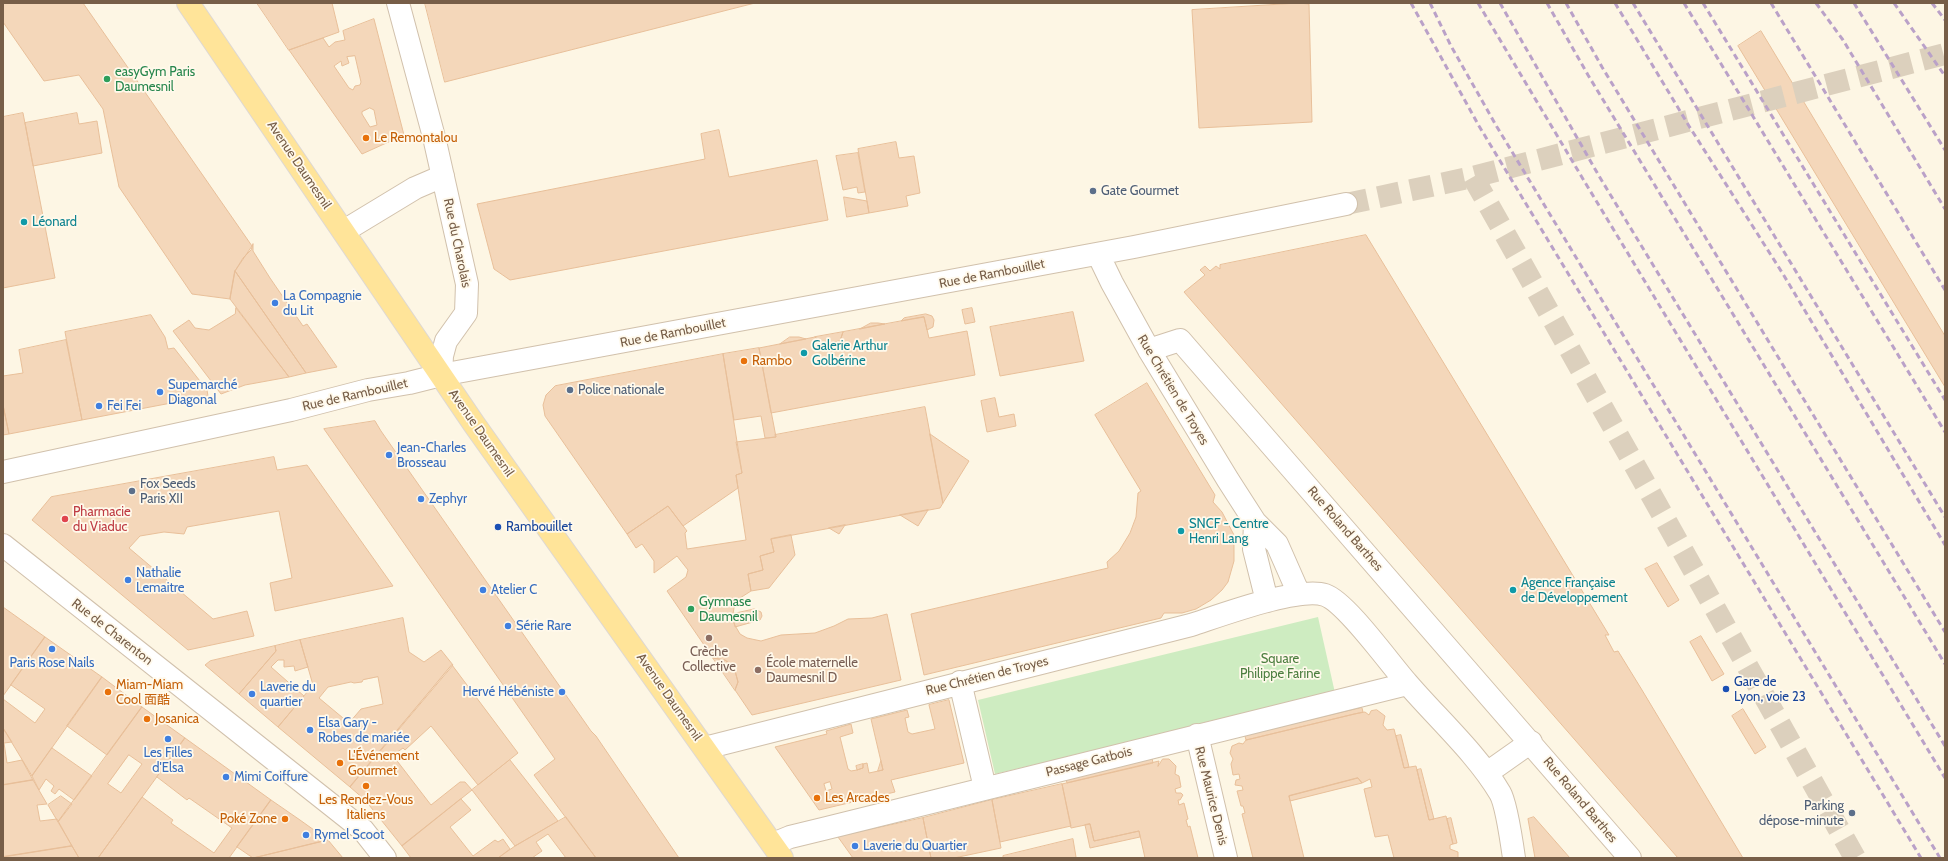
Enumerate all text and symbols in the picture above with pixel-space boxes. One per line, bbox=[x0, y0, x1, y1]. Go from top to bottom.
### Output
place label: easyGym Paris Daumesnil bbox=[115, 64, 195, 95]
marker: easyGym Paris Daumesnil bbox=[102, 74, 112, 84]
street label: Avenue Daumesnil bbox=[264, 118, 334, 212]
place label: Le Remontalou bbox=[374, 130, 458, 146]
marker: Le Remontalou bbox=[361, 133, 371, 143]
place label: Gate Gourmet bbox=[1101, 183, 1179, 199]
marker: Gate Gourmet bbox=[1088, 186, 1098, 196]
street label: Rue du Charolais bbox=[440, 197, 474, 289]
place label: Léonard bbox=[32, 214, 77, 230]
marker: Léonard bbox=[19, 217, 29, 227]
street label: Rue de Rambouillet bbox=[938, 256, 1046, 292]
place label: La Compagnie du Lit bbox=[283, 288, 362, 319]
marker: La Compagnie du Lit bbox=[270, 298, 280, 308]
street label: Rue de Rambouillet bbox=[619, 315, 727, 351]
street label: Rue Chrétien de Troyes bbox=[1134, 332, 1212, 448]
place label: Galerie Arthur Golbérine bbox=[812, 338, 888, 369]
marker: Galerie Arthur Golbérine bbox=[799, 348, 809, 358]
place label: Rambo bbox=[752, 353, 792, 369]
marker: Rambo bbox=[739, 356, 749, 366]
street label: Rue de Rambouillet bbox=[301, 375, 409, 415]
place label: Supemarché Diagonal bbox=[168, 377, 237, 408]
place label: Police nationale bbox=[578, 382, 664, 398]
marker: Police nationale bbox=[565, 385, 575, 395]
street label: Avenue Daumesnil bbox=[445, 386, 517, 480]
marker: Supemarché Diagonal bbox=[155, 387, 165, 397]
place label: Fei Fei bbox=[107, 398, 141, 414]
marker: Fei Fei bbox=[94, 401, 104, 411]
place label: Jean-Charles Brosseau bbox=[397, 440, 466, 471]
marker: Jean-Charles Brosseau bbox=[384, 450, 394, 460]
place label: Fox Seeds Paris XII bbox=[140, 476, 196, 507]
street label: Rue Roland Barthes bbox=[1304, 483, 1386, 575]
marker: Fox Seeds Paris XII bbox=[127, 486, 137, 496]
place label: Zephyr bbox=[429, 491, 467, 507]
marker: Zephyr bbox=[416, 494, 426, 504]
place label: Pharmacie du Viaduc bbox=[73, 504, 131, 535]
marker: Pharmacie du Viaduc bbox=[60, 514, 70, 524]
place label: SNCF - Centre Henri Lang bbox=[1189, 516, 1269, 547]
place label: Rambouillet bbox=[506, 519, 572, 535]
marker: Rambouillet bbox=[493, 522, 503, 532]
marker: SNCF - Centre Henri Lang bbox=[1176, 526, 1186, 536]
place label: Nathalie Lemaitre bbox=[136, 565, 184, 596]
marker: Nathalie Lemaitre bbox=[123, 575, 133, 585]
place label: Agence Française de Développement bbox=[1521, 575, 1628, 606]
place label: Atelier C bbox=[491, 582, 537, 598]
marker: Atelier C bbox=[478, 585, 488, 595]
marker: Agence Française de Développement bbox=[1508, 585, 1518, 595]
place label: Gymnase Daumesnil bbox=[699, 594, 758, 625]
street label: Rue de Charenton bbox=[68, 595, 156, 669]
marker: Gymnase Daumesnil bbox=[686, 604, 696, 614]
place label: Série Rare bbox=[516, 618, 571, 634]
marker: Série Rare bbox=[503, 621, 513, 631]
marker: Crèche Collective bbox=[704, 633, 714, 643]
marker: Paris Rose Nails bbox=[47, 644, 57, 654]
place label: Crèche Collective bbox=[682, 644, 736, 675]
street label: Avenue Daumesnil bbox=[633, 650, 705, 744]
park label: Square Philippe Farine bbox=[1240, 651, 1320, 682]
street label: Rue Chrétien de Troyes bbox=[924, 653, 1050, 699]
place label: Paris Rose Nails bbox=[10, 655, 94, 671]
place label: École maternelle Daumesnil D bbox=[766, 655, 858, 686]
marker: École maternelle Daumesnil D bbox=[753, 665, 763, 675]
place label: Gare de Lyon, voie 23 bbox=[1734, 674, 1806, 705]
place label: Miam-Miam Cool 面酷 bbox=[116, 677, 183, 708]
place label: Laverie du quartier bbox=[260, 679, 316, 710]
place label: Hervé Hébéniste bbox=[462, 684, 554, 700]
marker: Gare de Lyon, voie 23 bbox=[1721, 684, 1731, 694]
marker: Miam-Miam Cool 面酷 bbox=[103, 687, 113, 697]
marker: Hervé Hébéniste bbox=[557, 687, 567, 697]
marker: Laverie du quartier bbox=[247, 689, 257, 699]
place label: Josanica bbox=[155, 711, 199, 727]
marker: Josanica bbox=[142, 714, 152, 724]
place label: Elsa Gary - Robes de mariée bbox=[318, 715, 410, 746]
marker: Elsa Gary - Robes de mariée bbox=[305, 725, 315, 735]
marker: Les Filles d'Elsa bbox=[163, 734, 173, 744]
street label: Passage Gatbois bbox=[1044, 744, 1134, 780]
place label: Les Filles d'Elsa bbox=[144, 745, 192, 776]
street label: Rue Maurice Denis bbox=[1191, 745, 1231, 847]
place label: L'Événement Gourmet bbox=[348, 748, 419, 779]
street label: Rue Roland Barthes bbox=[1540, 754, 1620, 846]
marker: L'Événement Gourmet bbox=[335, 758, 345, 768]
place label: Mimi Coiffure bbox=[234, 769, 308, 785]
marker: Mimi Coiffure bbox=[221, 772, 231, 782]
marker: Les Rendez-Vous Italiens bbox=[361, 781, 371, 791]
place label: Les Arcades bbox=[825, 790, 890, 806]
place label: Les Rendez-Vous Italiens bbox=[319, 792, 413, 823]
marker: Les Arcades bbox=[812, 793, 822, 803]
place label: Parking dépose-minute bbox=[1759, 798, 1844, 829]
marker: Parking dépose-minute bbox=[1847, 808, 1857, 818]
place label: Poké Zone bbox=[220, 811, 277, 827]
marker: Poké Zone bbox=[280, 814, 290, 824]
place label: Rymel Scoot bbox=[314, 827, 384, 843]
marker: Rymel Scoot bbox=[301, 830, 311, 840]
place label: Laverie du Quartier bbox=[863, 838, 967, 854]
marker: Laverie du Quartier bbox=[850, 841, 860, 851]

